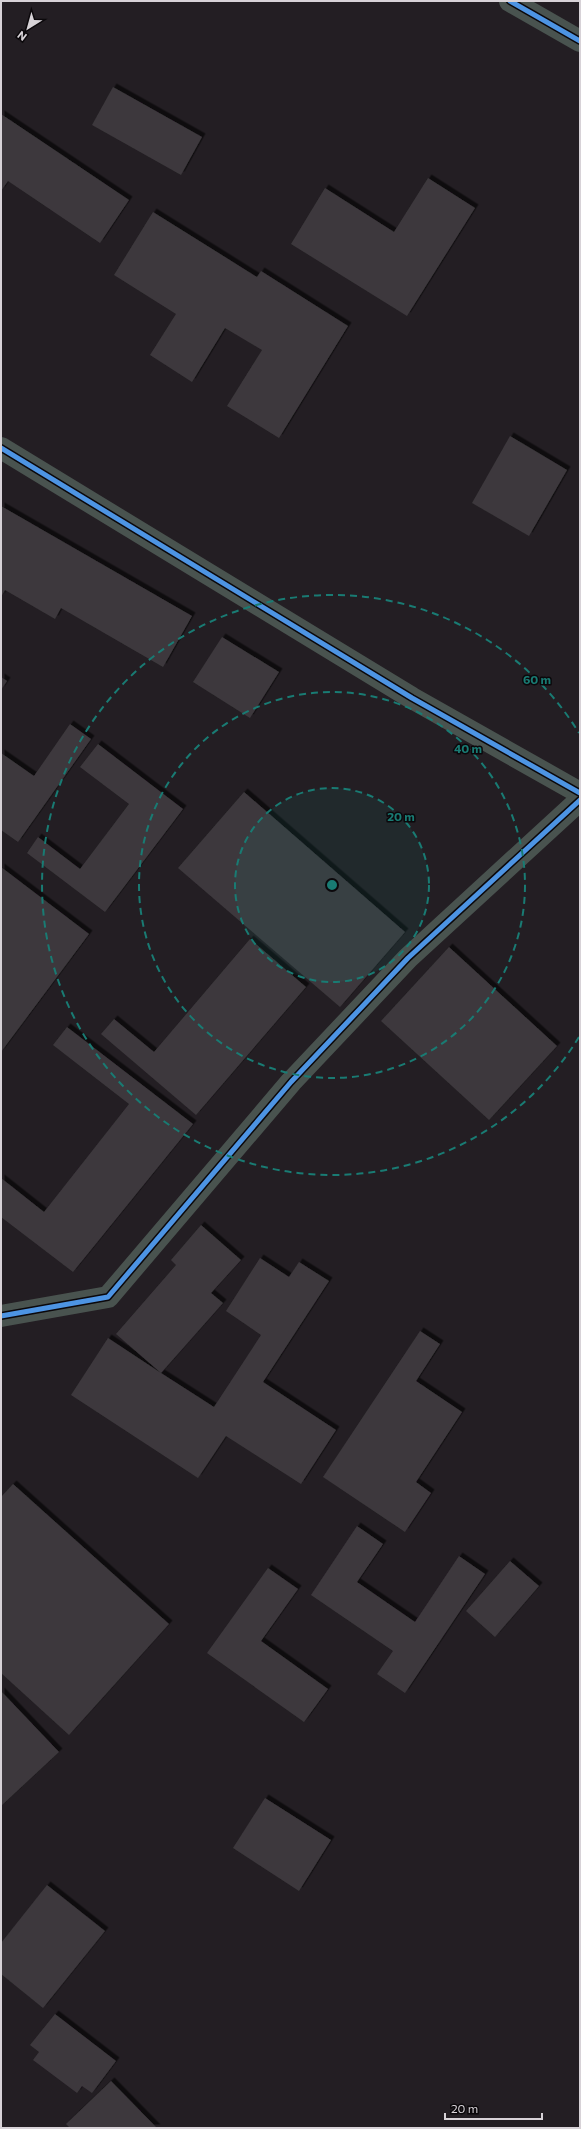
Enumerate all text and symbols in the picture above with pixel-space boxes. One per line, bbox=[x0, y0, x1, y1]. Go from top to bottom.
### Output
north arrow bbox=[8, 8, 48, 48]
text: N bbox=[14, 29, 29, 44]
text: 60 m bbox=[523, 672, 551, 686]
text: 40 m bbox=[454, 741, 482, 755]
text: 20 m bbox=[387, 809, 415, 823]
centre of rings bbox=[325, 878, 339, 892]
scale bar bbox=[445, 2095, 542, 2121]
text: 20 m bbox=[451, 2101, 478, 2115]

